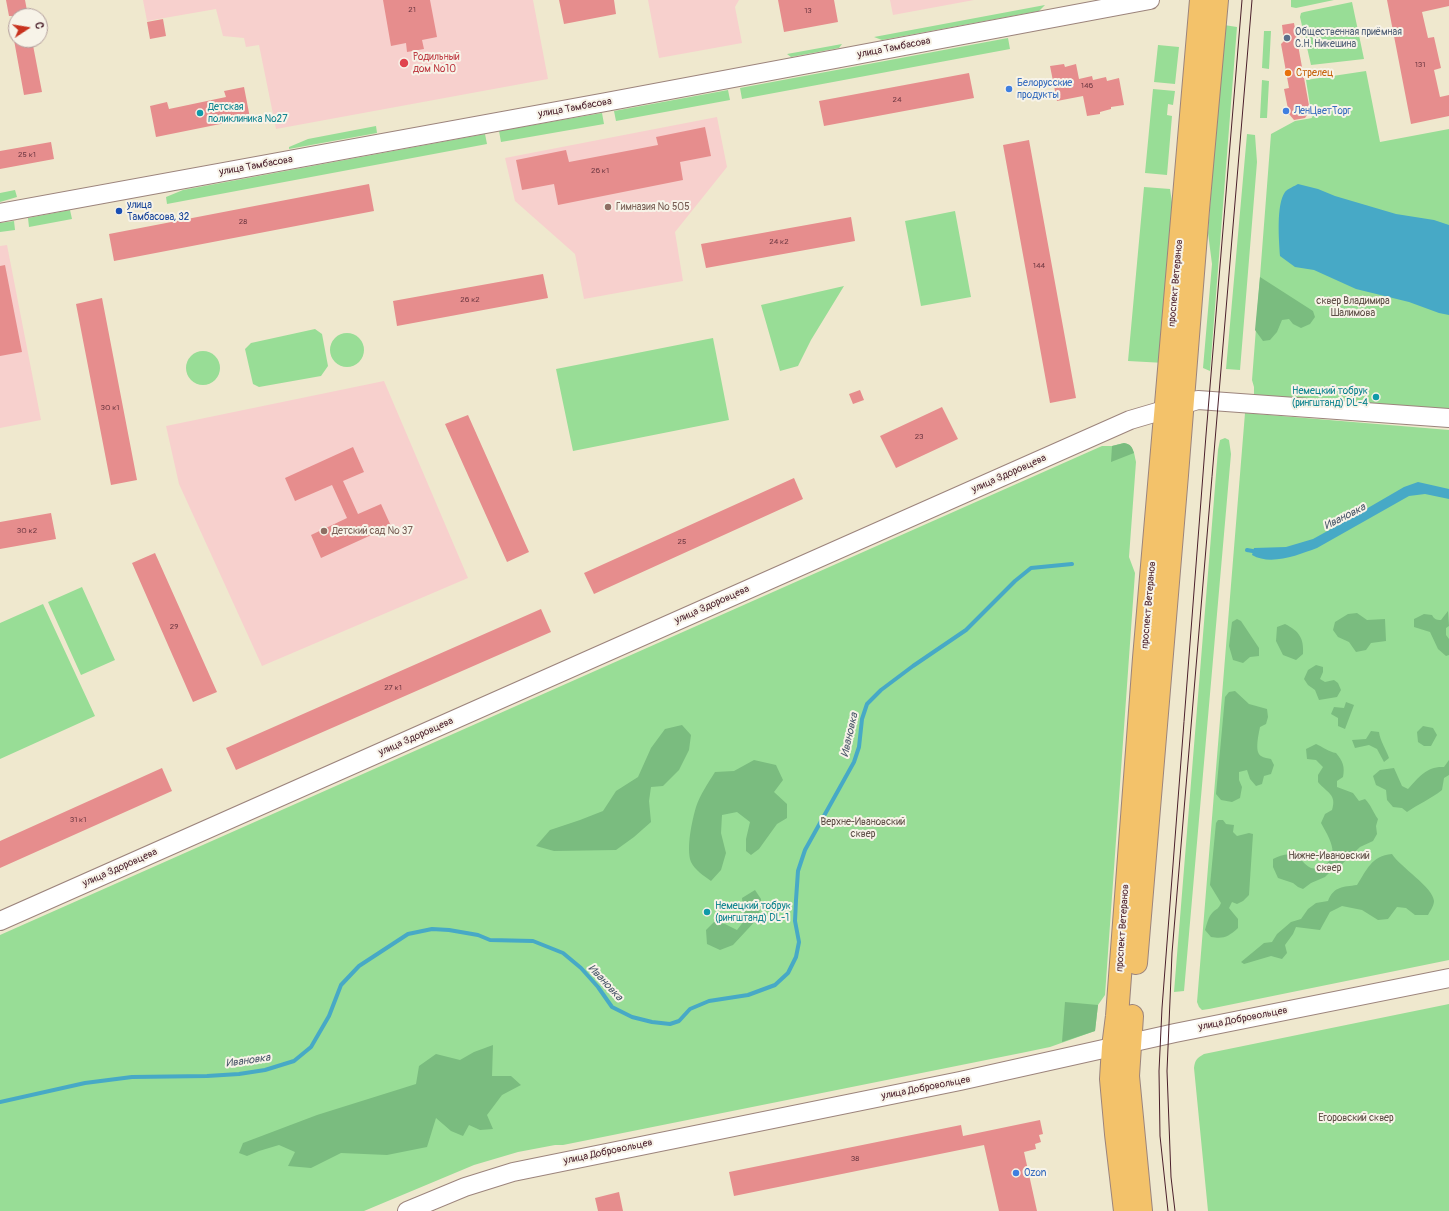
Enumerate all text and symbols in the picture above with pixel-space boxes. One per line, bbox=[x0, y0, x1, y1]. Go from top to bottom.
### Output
house number: 21 bbox=[408, 5, 416, 15]
house number: 13 bbox=[804, 6, 812, 16]
north arrow bbox=[8, 8, 48, 48]
text: С bbox=[32, 21, 46, 30]
place label: Общественная приёмная С.Н. Никешина bbox=[1295, 26, 1402, 50]
marker: Общественная приёмная С.Н. Никешина bbox=[1282, 33, 1292, 43]
street label: улица Тамбасова bbox=[856, 35, 932, 61]
place label: Родильный дом №10 bbox=[413, 51, 460, 74]
marker: Родильный дом №10 bbox=[398, 57, 410, 69]
house number: 131 bbox=[1415, 60, 1425, 70]
place label: Стрелец bbox=[1296, 67, 1333, 79]
marker: Стрелец bbox=[1283, 68, 1293, 78]
place label: Белорусские продукты bbox=[1017, 77, 1072, 100]
house number: 146 bbox=[1081, 81, 1093, 91]
marker: Белорусские продукты bbox=[1004, 84, 1014, 94]
house number: 24 bbox=[892, 95, 902, 105]
street label: улица Тамбасова bbox=[537, 96, 613, 120]
place label: Детская поликлиника №27 bbox=[208, 101, 287, 124]
place label: ЛенЦветТорг bbox=[1294, 105, 1351, 117]
marker: ЛенЦветТорг bbox=[1281, 106, 1291, 116]
marker: Детская поликлиника №27 bbox=[195, 108, 205, 118]
house number: 25 к1 bbox=[18, 150, 36, 160]
street label: улица Тамбасова bbox=[218, 154, 294, 178]
house number: 26 к1 bbox=[591, 166, 609, 176]
place label: улица Тамбасова, 32 bbox=[127, 199, 189, 222]
place label: Гимназия № 505 bbox=[616, 201, 690, 213]
marker: Гимназия № 505 bbox=[603, 202, 613, 212]
marker: улица Тамбасова, 32 bbox=[114, 206, 124, 216]
house number: 28 bbox=[239, 217, 247, 227]
house number: 24 к2 bbox=[769, 237, 789, 247]
street label: проспект Ветеранов bbox=[1166, 239, 1186, 327]
house number: 144 bbox=[1033, 261, 1045, 271]
house number: 26 к2 bbox=[460, 295, 480, 305]
park label: сквер Владимира Шалимова bbox=[1316, 295, 1390, 318]
place label: Немецкий тобрук (рингштанд) DL-4 bbox=[1292, 385, 1368, 408]
marker: Немецкий тобрук (рингштанд) DL-4 bbox=[1371, 392, 1381, 402]
house number: 30 к1 bbox=[101, 403, 119, 413]
house number: 23 bbox=[915, 432, 923, 442]
street label: улица Здоровцева bbox=[970, 452, 1048, 496]
water label: Ивановка bbox=[1322, 501, 1368, 533]
place label: Детский сад № 37 bbox=[332, 525, 413, 537]
house number: 30 к2 bbox=[17, 526, 37, 536]
marker: Детский сад № 37 bbox=[319, 526, 329, 536]
house number: 25 bbox=[678, 537, 686, 547]
street label: проспект Ветеранов bbox=[1139, 561, 1159, 649]
street label: улица Здоровцева bbox=[673, 583, 751, 627]
house number: 29 bbox=[170, 622, 178, 632]
house number: 27 к1 bbox=[384, 683, 402, 693]
water label: Ивановка bbox=[839, 712, 861, 758]
street label: улица Здоровцева bbox=[377, 715, 455, 759]
house number: 31 к1 bbox=[70, 815, 86, 825]
park label: Верхне-Ивановский сквер bbox=[821, 816, 905, 840]
street label: улица Здоровцева bbox=[81, 846, 159, 890]
park label: Нижне-Ивановский сквер bbox=[1288, 850, 1370, 874]
street label: проспект Ветеранов bbox=[1114, 884, 1132, 972]
place label: Немецкий тобрук (рингштанд) DL-1 bbox=[715, 900, 791, 924]
marker: Немецкий тобрук (рингштанд) DL-1 bbox=[702, 907, 712, 917]
water label: Ивановка bbox=[585, 962, 625, 1004]
street label: улица Добровольцев bbox=[1197, 1004, 1289, 1034]
water label: Ивановка bbox=[225, 1051, 271, 1071]
street label: улица Добровольцев bbox=[880, 1073, 972, 1103]
park label: Егоровский сквер bbox=[1318, 1112, 1394, 1124]
street label: улица Добровольцев bbox=[562, 1137, 654, 1167]
house number: 38 bbox=[851, 1154, 859, 1164]
place label: Ozon bbox=[1024, 1167, 1046, 1179]
marker: Ozon bbox=[1011, 1168, 1021, 1178]

